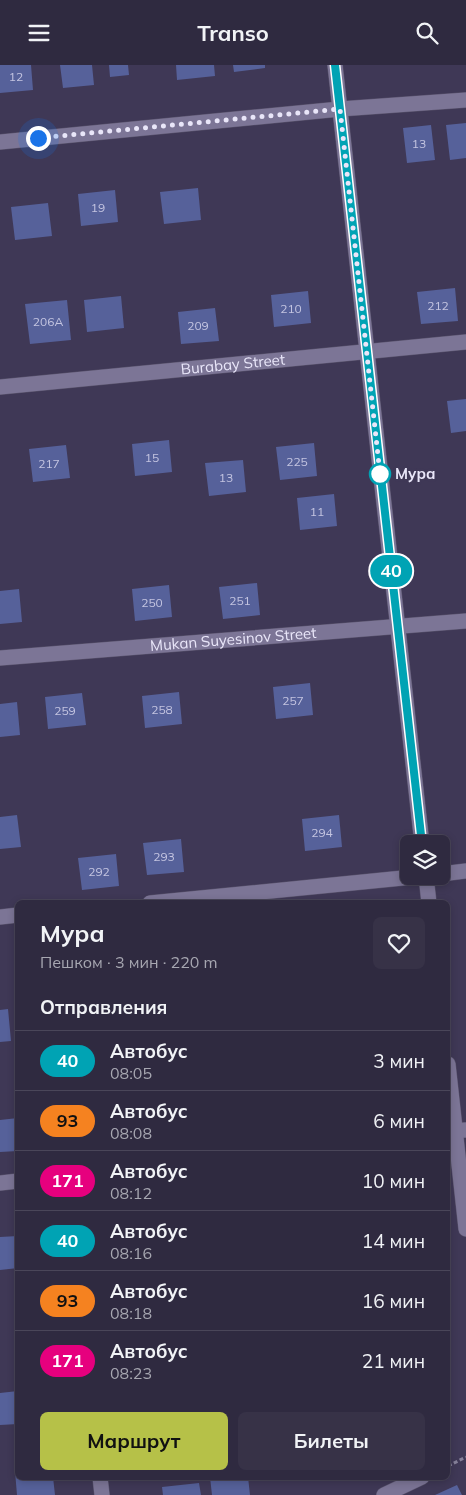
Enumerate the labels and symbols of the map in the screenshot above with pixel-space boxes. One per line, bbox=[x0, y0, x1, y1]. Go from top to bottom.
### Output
house number: 12 bbox=[9, 69, 23, 84]
your location bbox=[26, 126, 51, 151]
house number: 13 bbox=[412, 136, 426, 151]
house number: 19 bbox=[91, 200, 105, 215]
house number: 212 bbox=[427, 298, 449, 313]
house number: 210 bbox=[280, 301, 302, 316]
house number: 206А bbox=[33, 314, 63, 329]
house number: 209 bbox=[187, 318, 209, 333]
street label: Burabay Street bbox=[180, 350, 286, 378]
house number: 15 bbox=[145, 450, 159, 465]
house number: 225 bbox=[286, 454, 308, 469]
house number: 217 bbox=[38, 456, 60, 471]
marker: Мура bbox=[369, 463, 391, 485]
place label: Мура bbox=[395, 464, 435, 483]
house number: 13 bbox=[219, 470, 233, 485]
house number: 11 bbox=[310, 504, 324, 519]
line badge: 40 bbox=[368, 555, 414, 587]
house number: 251 bbox=[229, 593, 251, 608]
house number: 250 bbox=[141, 595, 163, 610]
street label: Mukan Suyesinov Street bbox=[149, 623, 317, 655]
house number: 257 bbox=[282, 693, 304, 708]
house number: 258 bbox=[151, 702, 173, 717]
house number: 259 bbox=[54, 703, 76, 718]
house number: 294 bbox=[311, 825, 333, 840]
house number: 293 bbox=[153, 849, 175, 864]
house number: 292 bbox=[88, 864, 110, 879]

